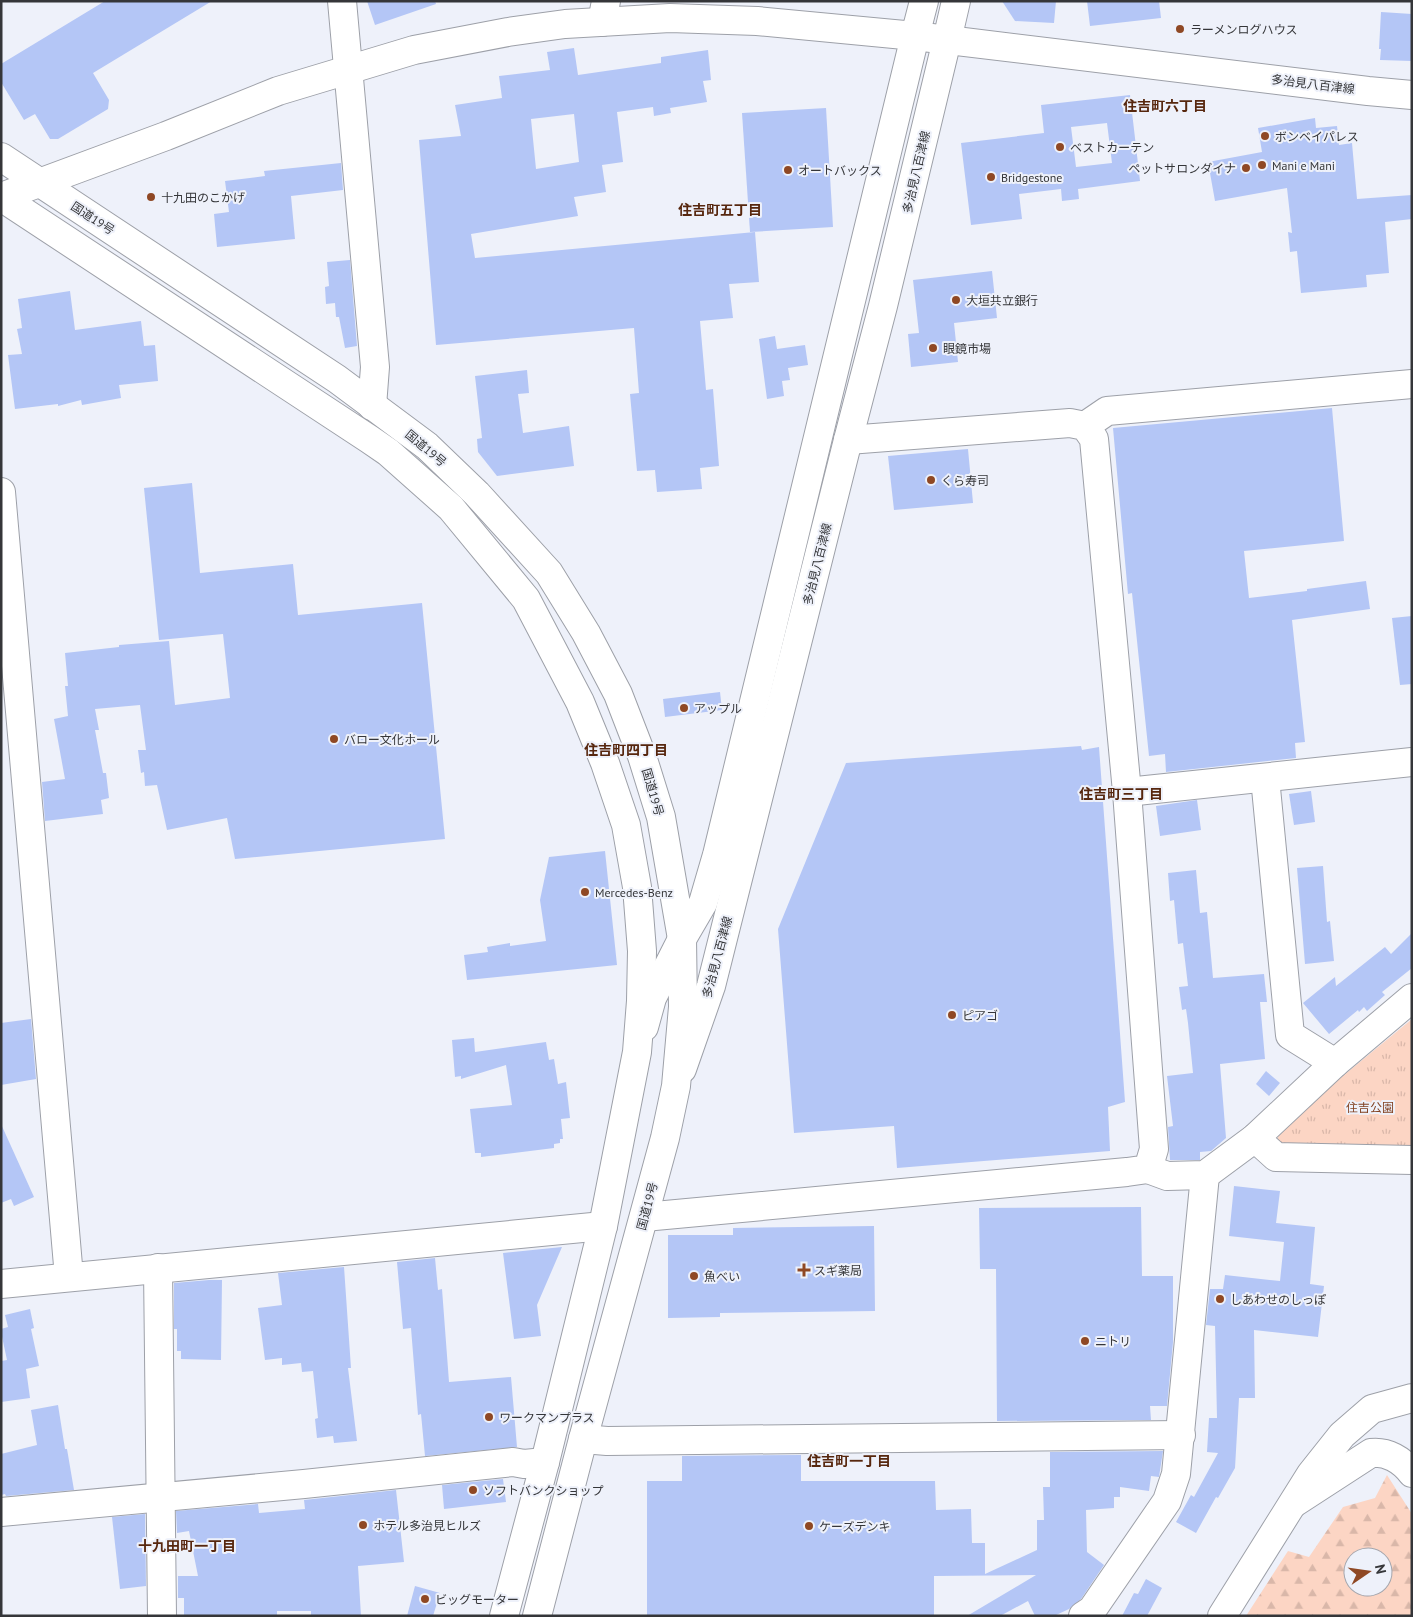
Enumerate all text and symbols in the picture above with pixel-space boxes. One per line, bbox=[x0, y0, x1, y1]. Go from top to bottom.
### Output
place label: ラーメンログハウス bbox=[1190, 22, 1298, 37]
marker: ラーメンログハウス bbox=[1174, 23, 1186, 35]
street label: 多治見八百津線 bbox=[1270, 71, 1356, 97]
district label: 住吉町六丁目 bbox=[1123, 97, 1207, 115]
street label: 多治見八百津線 bbox=[899, 129, 933, 215]
place label: ボンベイパレス bbox=[1275, 129, 1359, 144]
marker: ボンベイパレス bbox=[1259, 130, 1271, 142]
place label: ベストカーテン bbox=[1070, 140, 1154, 155]
marker: ベストカーテン bbox=[1054, 141, 1066, 153]
place label: Mani e Mani bbox=[1272, 158, 1335, 173]
marker: Mani e Mani bbox=[1256, 159, 1268, 171]
place label: ペットサロンダイナ bbox=[1128, 161, 1236, 176]
marker: ペットサロンダイナ bbox=[1240, 162, 1252, 174]
place label: オートバックス bbox=[798, 163, 882, 178]
marker: オートバックス bbox=[782, 164, 794, 176]
place label: Bridgestone bbox=[1001, 170, 1062, 185]
marker: Bridgestone bbox=[985, 171, 997, 183]
place label: 十九田のこかげ bbox=[161, 190, 245, 205]
marker: 十九田のこかげ bbox=[145, 191, 157, 203]
street label: 国道19号 bbox=[68, 198, 118, 238]
district label: 住吉町五丁目 bbox=[678, 201, 762, 219]
place label: 大垣共立銀行 bbox=[966, 293, 1038, 308]
marker: 大垣共立銀行 bbox=[950, 294, 962, 306]
place label: 眼鏡市場 bbox=[943, 341, 991, 356]
marker: 眼鏡市場 bbox=[927, 342, 939, 354]
street label: 国道19号 bbox=[402, 426, 450, 470]
place label: くら寿司 bbox=[941, 473, 989, 488]
marker: くら寿司 bbox=[925, 474, 937, 486]
street label: 多治見八百津線 bbox=[800, 521, 834, 607]
place label: アップル bbox=[694, 701, 742, 716]
marker: アップル bbox=[678, 702, 690, 714]
place label: バロー文化ホール bbox=[344, 732, 440, 747]
marker: バロー文化ホール bbox=[328, 733, 340, 745]
district label: 住吉町四丁目 bbox=[584, 741, 668, 759]
street label: 国道19号 bbox=[639, 766, 667, 818]
district label: 住吉町三丁目 bbox=[1079, 785, 1163, 803]
place label: Mercedes-Benz bbox=[595, 885, 673, 900]
marker: Mercedes-Benz bbox=[579, 886, 591, 898]
street label: 多治見八百津線 bbox=[699, 914, 735, 1000]
place label: ピアゴ bbox=[962, 1008, 998, 1023]
marker: ピアゴ bbox=[946, 1009, 958, 1021]
park label: 住吉公園 bbox=[1346, 1100, 1394, 1115]
street label: 国道19号 bbox=[633, 1180, 661, 1232]
place label: スギ薬局 bbox=[814, 1263, 862, 1278]
marker: スギ薬局 bbox=[798, 1264, 810, 1276]
place label: 魚べい bbox=[704, 1269, 740, 1284]
marker: 魚べい bbox=[688, 1270, 700, 1282]
place label: しあわせのしっぽ bbox=[1230, 1292, 1326, 1307]
marker: しあわせのしっぽ bbox=[1214, 1293, 1226, 1305]
place label: ニトリ bbox=[1095, 1334, 1131, 1349]
marker: ニトリ bbox=[1079, 1335, 1091, 1347]
place label: ワークマンプラス bbox=[499, 1410, 594, 1425]
marker: ワークマンプラス bbox=[483, 1411, 495, 1423]
district label: 住吉町一丁目 bbox=[807, 1452, 891, 1470]
place label: ソフトバンクショップ bbox=[483, 1483, 604, 1498]
marker: ソフトバンクショップ bbox=[467, 1484, 479, 1496]
place label: ホテル多治見ヒルズ bbox=[373, 1518, 481, 1533]
marker: ホテル多治見ヒルズ bbox=[357, 1519, 369, 1531]
place label: ケーズデンキ bbox=[819, 1519, 890, 1534]
marker: ケーズデンキ bbox=[803, 1520, 815, 1532]
district label: 十九田町一丁目 bbox=[138, 1537, 236, 1555]
north arrow bbox=[1343, 1547, 1393, 1597]
text: N bbox=[1371, 1563, 1390, 1576]
place label: ビッグモーター bbox=[435, 1592, 519, 1607]
marker: ビッグモーター bbox=[419, 1593, 431, 1605]

